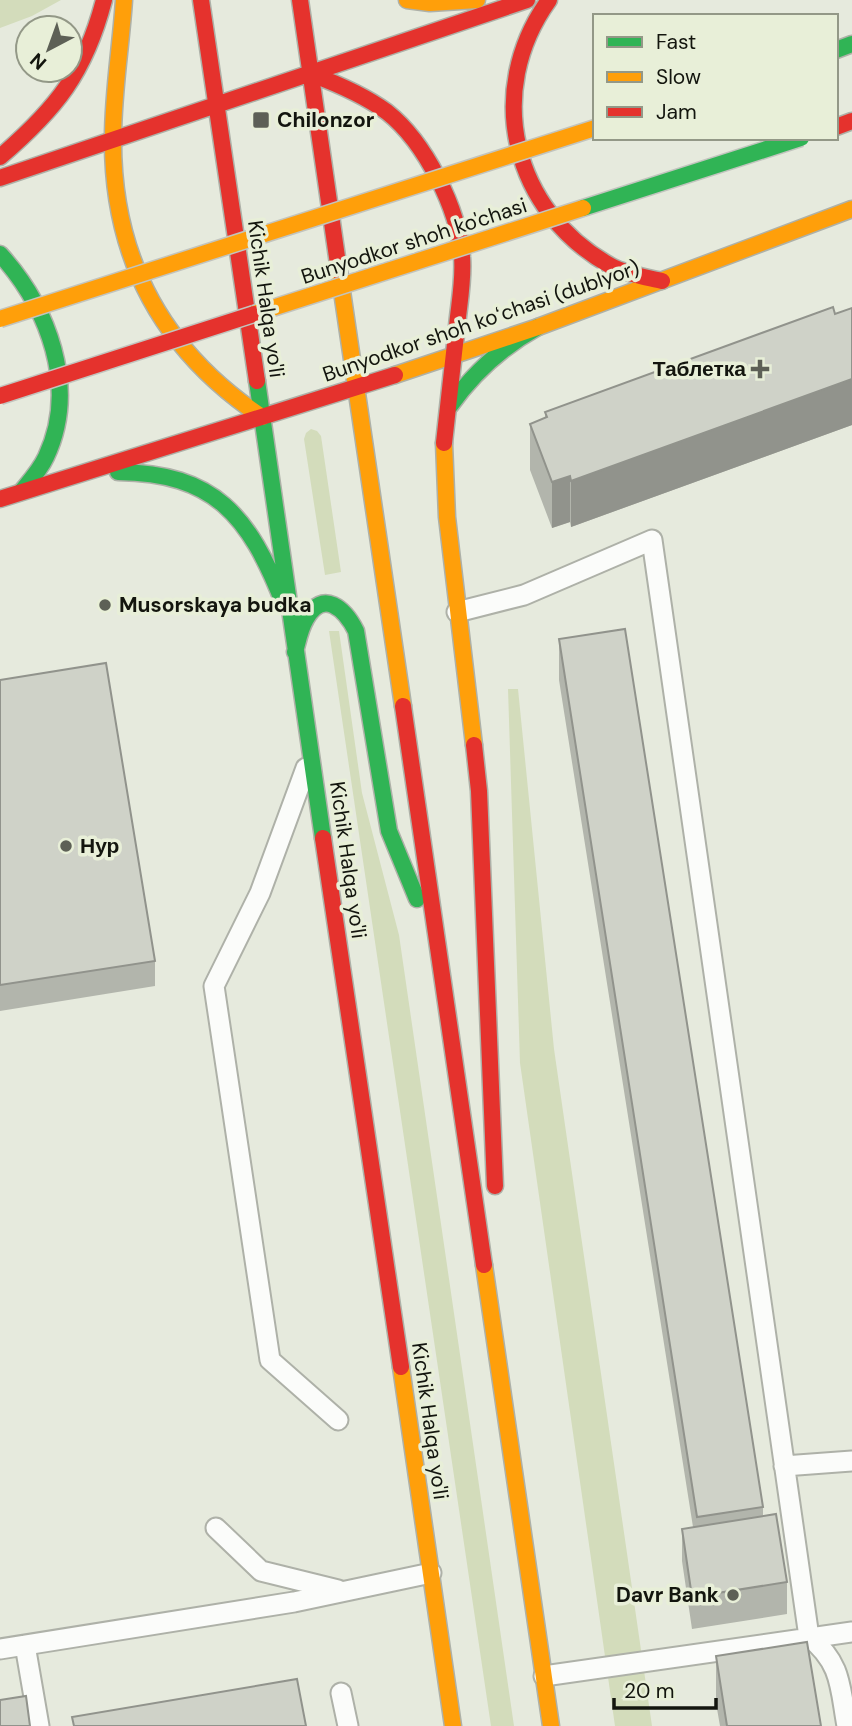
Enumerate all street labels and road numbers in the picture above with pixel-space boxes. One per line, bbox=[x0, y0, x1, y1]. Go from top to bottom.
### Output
street label: Bunyodkor shoh ko'chasi bbox=[297, 191, 531, 291]
street label: Kichik Halqa yo'li bbox=[241, 219, 291, 379]
street label: Bunyodkor shoh koʻchasi (dublyor) bbox=[319, 253, 643, 389]
street label: Kichik Halqa yo'li bbox=[323, 780, 373, 940]
street label: Kichik Halqa yo'li bbox=[405, 1341, 455, 1501]

